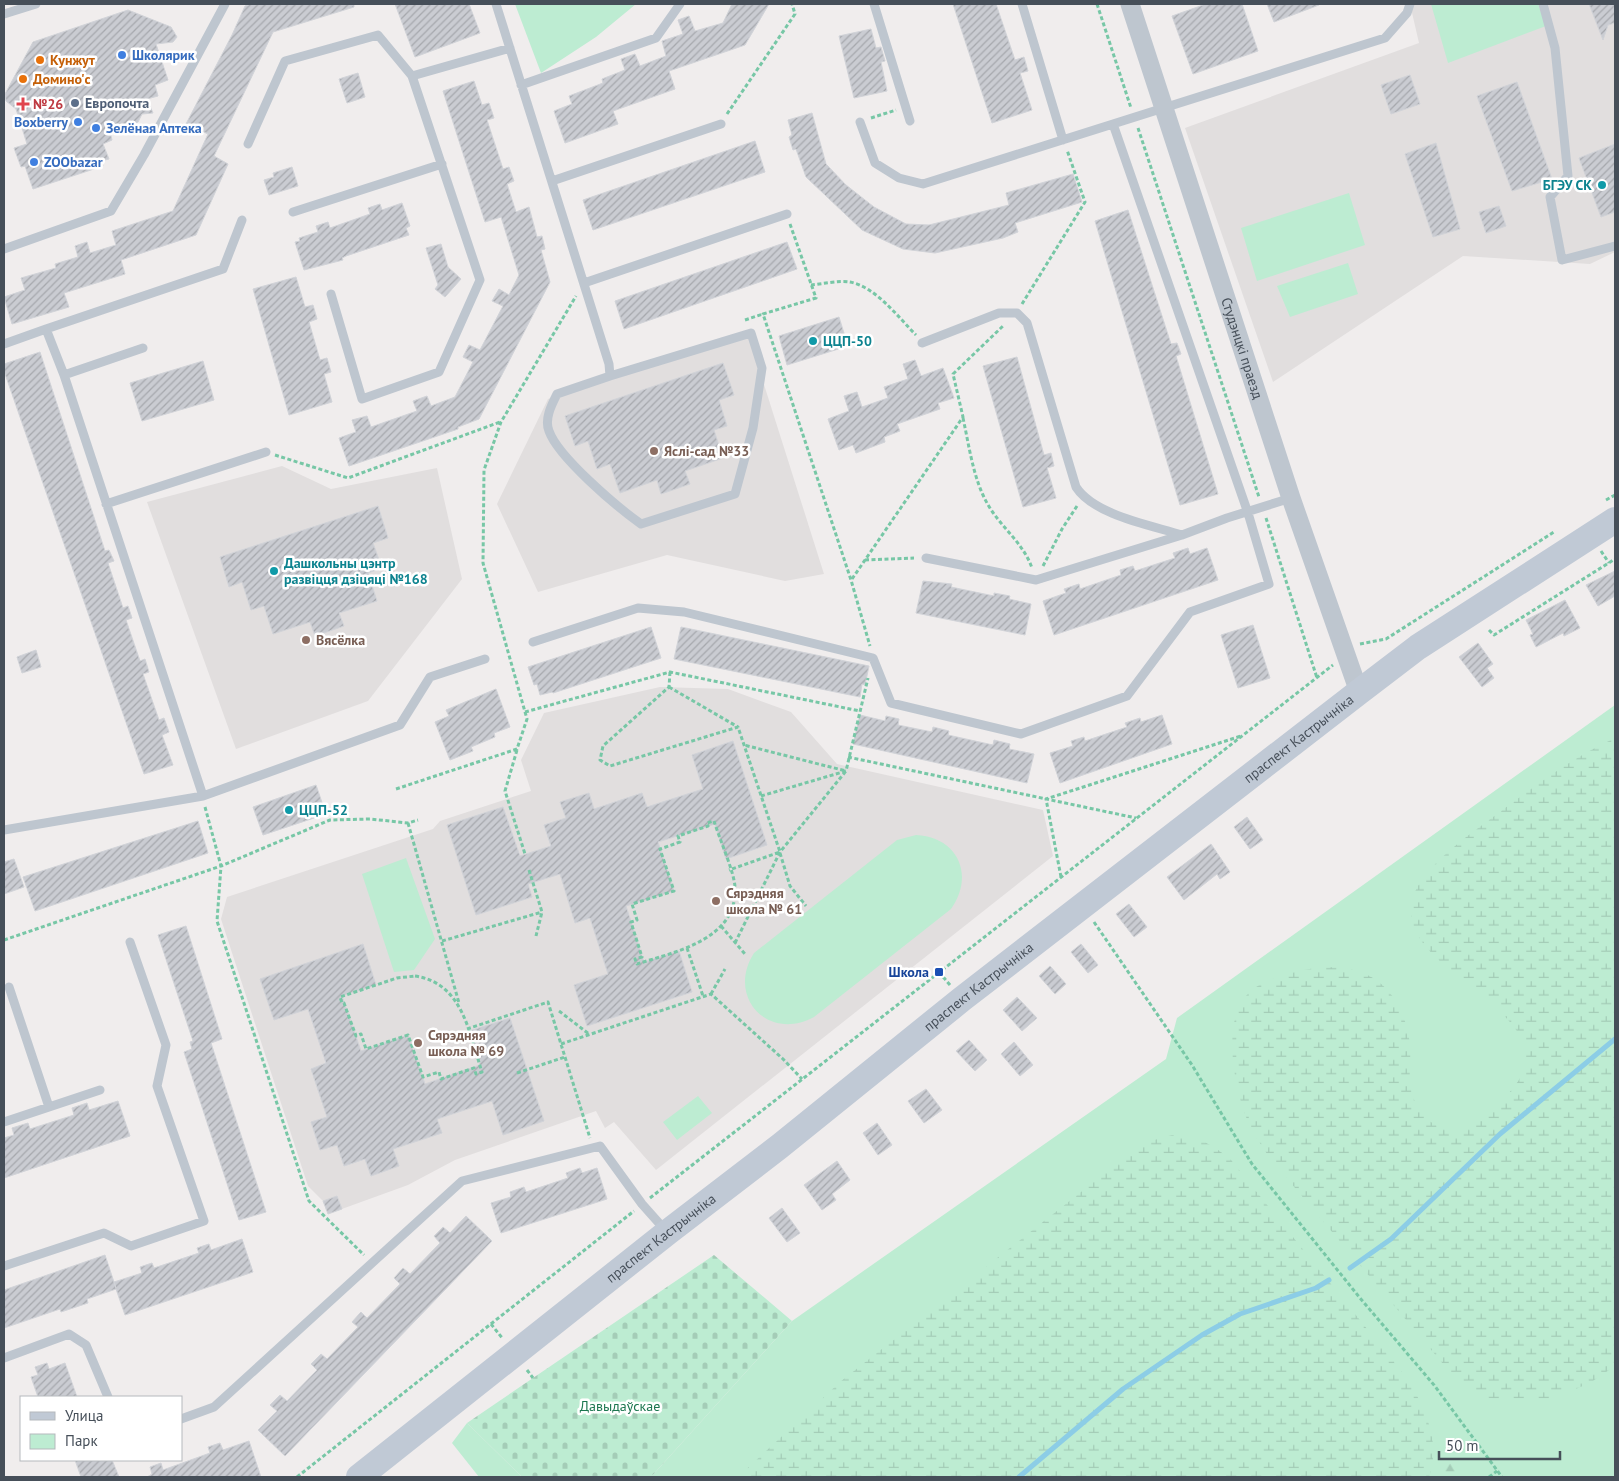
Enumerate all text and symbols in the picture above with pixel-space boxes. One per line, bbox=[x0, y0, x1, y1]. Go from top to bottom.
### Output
place label: Школярик bbox=[132, 46, 195, 64]
marker: Школярик bbox=[116, 49, 128, 61]
place label: Кунжут bbox=[50, 51, 95, 69]
marker: Кунжут bbox=[34, 54, 46, 66]
place label: Домино'c bbox=[33, 70, 91, 88]
marker: Домино'c bbox=[17, 73, 29, 85]
place label: Европочта bbox=[85, 94, 149, 112]
place label: №26 bbox=[33, 95, 63, 113]
marker: Европочта bbox=[69, 97, 81, 109]
marker: №26 bbox=[17, 98, 29, 110]
place label: Boxberry bbox=[14, 113, 68, 131]
marker: Boxberry bbox=[72, 116, 84, 128]
place label: Зелёная Аптека bbox=[106, 119, 202, 137]
marker: Зелёная Аптека bbox=[90, 122, 102, 134]
place label: ZOObazar bbox=[44, 153, 103, 171]
marker: ZOObazar bbox=[28, 156, 40, 168]
place label: БГЭУ СК bbox=[1543, 176, 1592, 194]
marker: БГЭУ СК bbox=[1596, 179, 1608, 191]
street label: Студэнцкі праезд bbox=[1217, 295, 1267, 402]
place label: ЦЦП-50 bbox=[823, 332, 872, 350]
marker: ЦЦП-50 bbox=[807, 335, 819, 347]
place label: Яслі-сад №33 bbox=[664, 442, 749, 460]
marker: Яслі-сад №33 bbox=[648, 445, 660, 457]
place label: Дашкольны цэнтр развіцця дзіцяці №168 bbox=[284, 554, 428, 588]
marker: Дашкольны цэнтр развіцця дзіцяці №168 bbox=[268, 565, 280, 577]
place label: Вясёлка bbox=[316, 631, 365, 649]
marker: Вясёлка bbox=[300, 634, 312, 646]
street label: праспект Кастрычніка bbox=[1240, 690, 1357, 787]
place label: ЦЦП-52 bbox=[299, 801, 348, 819]
marker: ЦЦП-52 bbox=[283, 804, 295, 816]
place label: Сярэдняя школа № 61 bbox=[726, 884, 802, 918]
marker: Сярэдняя школа № 61 bbox=[710, 895, 722, 907]
street label: праспект Кастрычніка bbox=[920, 938, 1037, 1035]
place label: Школа bbox=[889, 963, 929, 981]
marker: Школа bbox=[933, 966, 945, 978]
place label: Сярэдняя школа № 69 bbox=[428, 1026, 504, 1060]
marker: Сярэдняя школа № 69 bbox=[412, 1037, 424, 1049]
street label: праспект Кастрычніка bbox=[602, 1190, 719, 1287]
legend bbox=[20, 1396, 182, 1461]
park label: Давыдаўскае bbox=[580, 1397, 660, 1415]
text: Улица bbox=[65, 1406, 103, 1425]
scale bar bbox=[1439, 1428, 1560, 1460]
text: Парк bbox=[65, 1431, 98, 1450]
text: 50 m bbox=[1446, 1436, 1479, 1455]

